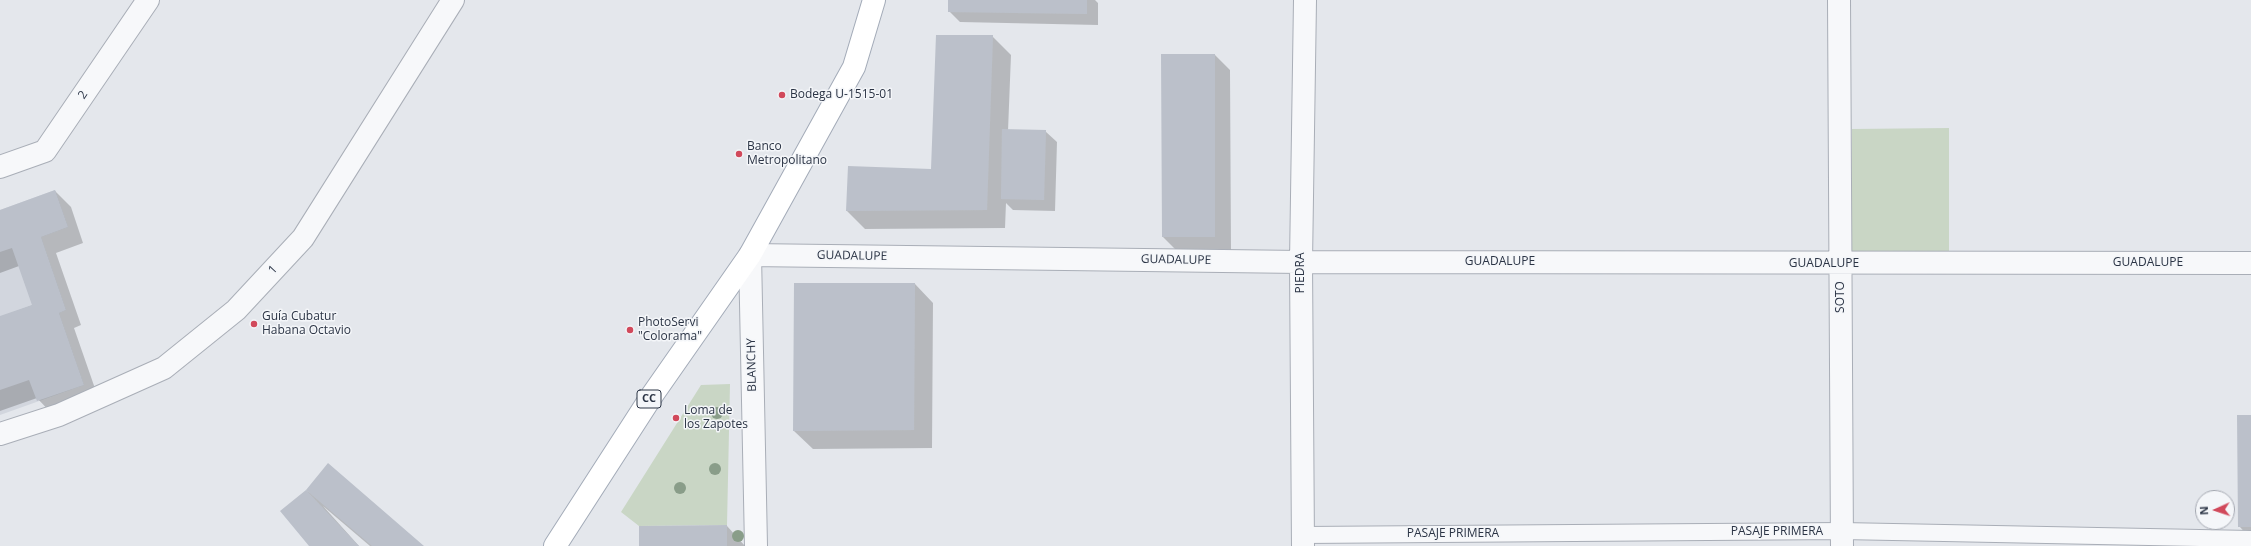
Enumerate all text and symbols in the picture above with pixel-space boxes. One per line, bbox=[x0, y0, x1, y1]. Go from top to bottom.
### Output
street label: 2 bbox=[75, 88, 91, 102]
place label: Bodega U-1515-01 bbox=[790, 88, 893, 102]
marker: Bodega U-1515-01 bbox=[777, 90, 787, 100]
place label: Banco Metropolitano bbox=[747, 140, 827, 168]
marker: Banco Metropolitano bbox=[734, 149, 744, 159]
street label: GUADALUPE bbox=[817, 248, 887, 264]
street label: GUADALUPE bbox=[1141, 252, 1211, 268]
street label: PIEDRA bbox=[1294, 253, 1308, 293]
street label: GUADALUPE bbox=[1465, 255, 1535, 269]
street label: GUADALUPE bbox=[2113, 256, 2183, 270]
street label: GUADALUPE bbox=[1789, 257, 1859, 271]
street label: 1 bbox=[265, 263, 281, 277]
street label: SOTO bbox=[1834, 281, 1848, 313]
place label: Guía Cubatur Habana Octavio bbox=[262, 310, 351, 338]
place label: PhotoServi "Colorama" bbox=[638, 316, 702, 344]
marker: Guía Cubatur Habana Octavio bbox=[249, 319, 259, 329]
marker: PhotoServi "Colorama" bbox=[625, 325, 635, 335]
street label: BLANCHY bbox=[744, 338, 760, 392]
road number: CC bbox=[637, 390, 661, 408]
place label: Loma de los Zapotes bbox=[684, 404, 748, 432]
marker: Loma de los Zapotes bbox=[671, 413, 681, 423]
north arrow bbox=[2195, 490, 2235, 530]
text: N bbox=[2196, 506, 2211, 515]
street label: PASAJE PRIMERA bbox=[1731, 525, 1823, 539]
street label: PASAJE PRIMERA bbox=[1407, 527, 1499, 541]

